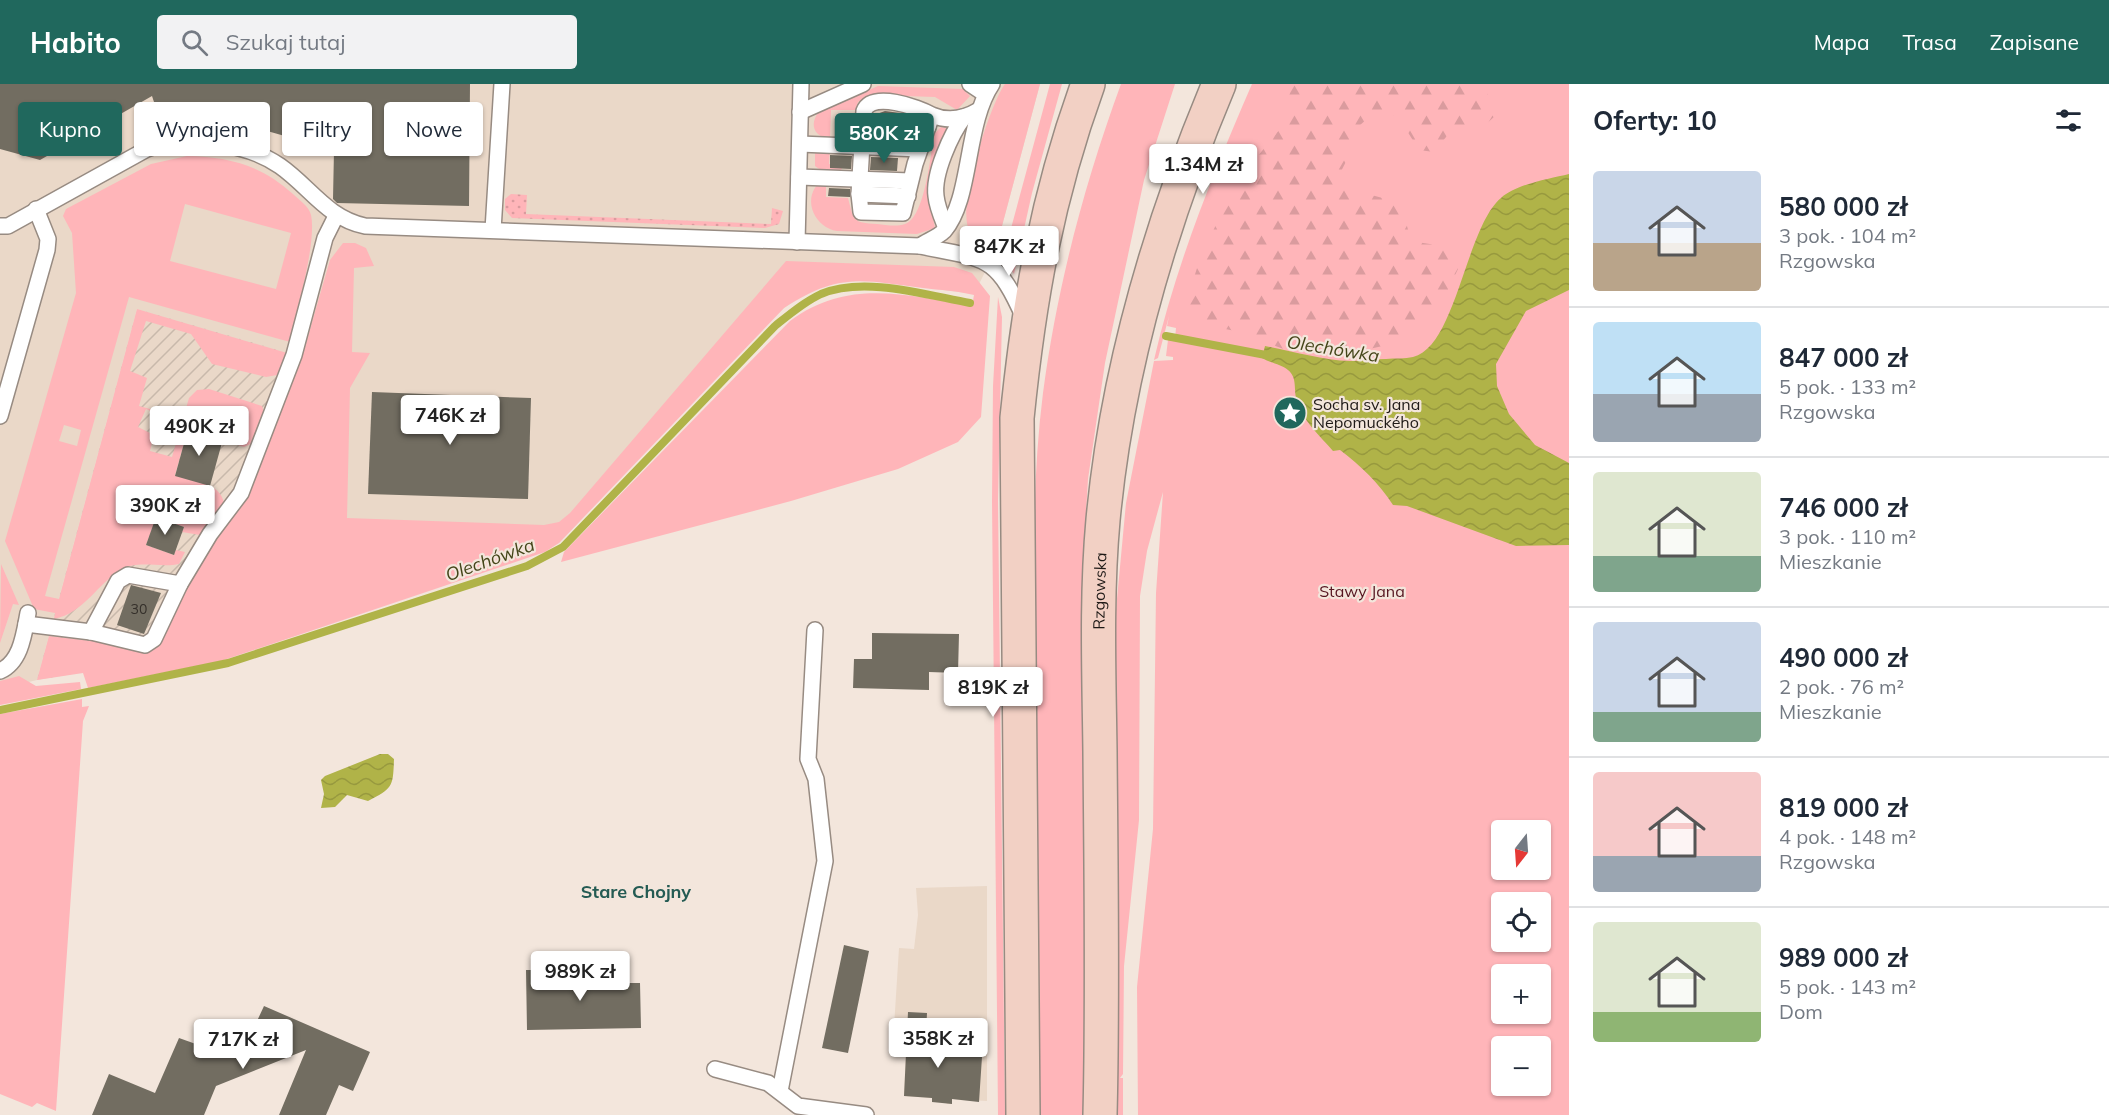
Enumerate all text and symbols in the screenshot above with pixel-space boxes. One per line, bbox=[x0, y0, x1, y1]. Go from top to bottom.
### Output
search box bbox=[157, 15, 577, 69]
text: Habito bbox=[30, 25, 121, 60]
icon: search bbox=[178, 26, 211, 59]
text: Szukaj tutaj bbox=[226, 28, 346, 56]
text: Mapa bbox=[1814, 29, 1870, 55]
text: Trasa bbox=[1903, 29, 1957, 55]
text: Zapisane bbox=[1990, 29, 2079, 55]
chip: Kupno bbox=[18, 102, 122, 156]
chip: Wynajem bbox=[134, 102, 270, 156]
chip: Filtry bbox=[282, 102, 372, 156]
chip: Nowe bbox=[384, 102, 483, 156]
text: Oferty: 10 bbox=[1593, 104, 1717, 137]
icon: filters bbox=[2052, 104, 2085, 137]
pin: 580K zł bbox=[829, 113, 939, 164]
text: 580K zł bbox=[849, 120, 919, 145]
pin: 1.34M zł bbox=[1141, 144, 1265, 195]
text: 1.34M zł bbox=[1163, 151, 1243, 176]
text: 580 000 zł bbox=[1779, 190, 1907, 223]
icon: home bbox=[1641, 195, 1713, 267]
text: 3 pok. · 104 m² bbox=[1779, 223, 1916, 248]
pin: 847K zł bbox=[954, 226, 1064, 277]
text: 847K zł bbox=[974, 233, 1044, 258]
text: Rzgowska bbox=[1779, 248, 1876, 273]
water label: Olechówka bbox=[1285, 330, 1381, 367]
text: 847 000 zł bbox=[1779, 341, 1907, 374]
icon: home bbox=[1641, 346, 1713, 418]
text: 5 pok. · 133 m² bbox=[1779, 374, 1916, 399]
place label: Socha sv. Jana Nepomuckého bbox=[1313, 394, 1420, 432]
pin: 746K zł bbox=[395, 395, 505, 446]
place icon: Socha sv. Jana Nepomuckého bbox=[1272, 395, 1308, 431]
text: Rzgowska bbox=[1779, 399, 1876, 424]
text: 746K zł bbox=[415, 402, 485, 427]
pin: 490K zł bbox=[144, 406, 254, 457]
text: 490K zł bbox=[164, 413, 234, 438]
pin: 390K zł bbox=[110, 485, 220, 536]
text: 746 000 zł bbox=[1779, 491, 1907, 524]
text: 390K zł bbox=[130, 492, 200, 517]
icon: home bbox=[1641, 496, 1713, 568]
text: 3 pok. · 110 m² bbox=[1779, 524, 1916, 549]
water label: Olechówka bbox=[442, 533, 538, 586]
text: Mieszkanie bbox=[1779, 549, 1882, 574]
street label: Rzgowska bbox=[1089, 552, 1111, 630]
park label: Stawy Jana bbox=[1319, 581, 1405, 601]
house number: 30 bbox=[131, 600, 147, 618]
text: 490 000 zł bbox=[1779, 641, 1907, 674]
icon: home bbox=[1641, 646, 1713, 718]
pin: 819K zł bbox=[938, 667, 1048, 718]
text: 819K zł bbox=[958, 674, 1028, 699]
text: 2 pok. · 76 m² bbox=[1779, 674, 1904, 699]
text: Mieszkanie bbox=[1779, 699, 1882, 724]
text: 819 000 zł bbox=[1779, 791, 1907, 824]
icon: home bbox=[1641, 796, 1713, 868]
north arrow bbox=[1491, 820, 1551, 880]
map controls bbox=[1491, 820, 1551, 1096]
text: 4 pok. · 148 m² bbox=[1779, 824, 1916, 849]
text: Rzgowska bbox=[1779, 849, 1876, 874]
district label: Stare Chojny bbox=[581, 880, 691, 903]
button: locate bbox=[1491, 892, 1551, 952]
text: 989 000 zł bbox=[1779, 941, 1907, 974]
icon: home bbox=[1641, 946, 1713, 1018]
pin: 989K zł bbox=[525, 951, 635, 1002]
text: 989K zł bbox=[545, 958, 615, 983]
button: + bbox=[1491, 964, 1551, 1024]
text: 5 pok. · 143 m² bbox=[1779, 974, 1916, 999]
text: Dom bbox=[1779, 999, 1823, 1024]
pin: 358K zł bbox=[883, 1018, 993, 1069]
pin: 717K zł bbox=[188, 1019, 298, 1070]
text: 358K zł bbox=[903, 1025, 973, 1050]
text: 717K zł bbox=[208, 1026, 278, 1051]
button: − bbox=[1491, 1036, 1551, 1096]

